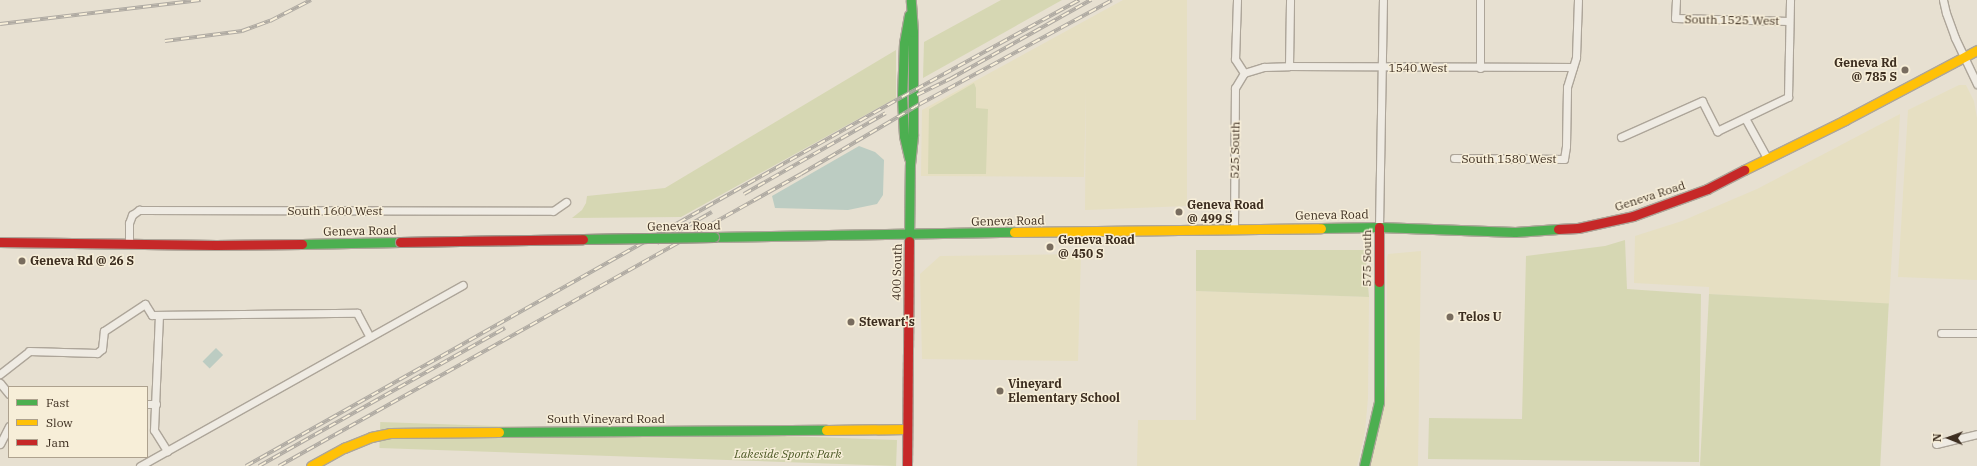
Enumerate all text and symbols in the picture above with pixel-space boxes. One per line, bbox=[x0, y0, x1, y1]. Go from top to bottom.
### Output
street label: South 1525 West bbox=[1684, 12, 1780, 28]
place label: Geneva Rd @ 785 S bbox=[1834, 56, 1897, 84]
street label: 1540 West bbox=[1388, 61, 1448, 75]
marker: Geneva Rd @ 785 S bbox=[1900, 65, 1910, 75]
street label: 525 South bbox=[1227, 121, 1243, 179]
street label: South 1580 West bbox=[1462, 152, 1556, 166]
street label: Geneva Road bbox=[1613, 178, 1687, 214]
place label: Geneva Road @ 499 S bbox=[1187, 198, 1264, 226]
street label: South 1600 West bbox=[288, 204, 382, 218]
marker: Geneva Road @ 499 S bbox=[1174, 207, 1184, 217]
street label: Geneva Road bbox=[1295, 207, 1369, 223]
street label: Geneva Road bbox=[971, 213, 1045, 229]
street label: Geneva Road bbox=[647, 218, 721, 234]
street label: Geneva Road bbox=[323, 223, 397, 239]
street label: 575 South bbox=[1360, 229, 1374, 287]
place label: Geneva Road @ 450 S bbox=[1058, 233, 1135, 261]
marker: Geneva Road @ 450 S bbox=[1045, 242, 1055, 252]
street label: 400 South bbox=[889, 243, 905, 301]
place label: Geneva Rd @ 26 S bbox=[30, 254, 134, 268]
marker: Geneva Rd @ 26 S bbox=[17, 256, 27, 266]
place label: Telos U bbox=[1458, 310, 1502, 324]
marker: Telos U bbox=[1445, 312, 1455, 322]
place label: Stewart's bbox=[859, 315, 915, 329]
marker: Stewart's bbox=[846, 317, 856, 327]
place label: Vineyard Elementary School bbox=[1008, 377, 1120, 405]
legend bbox=[8, 386, 148, 458]
marker: Vineyard Elementary School bbox=[995, 386, 1005, 396]
text: Fast bbox=[46, 395, 70, 410]
street label: South Vineyard Road bbox=[547, 412, 665, 426]
text: Slow bbox=[46, 415, 73, 430]
north arrow bbox=[1929, 418, 1969, 458]
text: N bbox=[1930, 433, 1944, 442]
text: Jam bbox=[46, 435, 69, 450]
park label: Lakeside Sports Park bbox=[734, 447, 842, 461]

